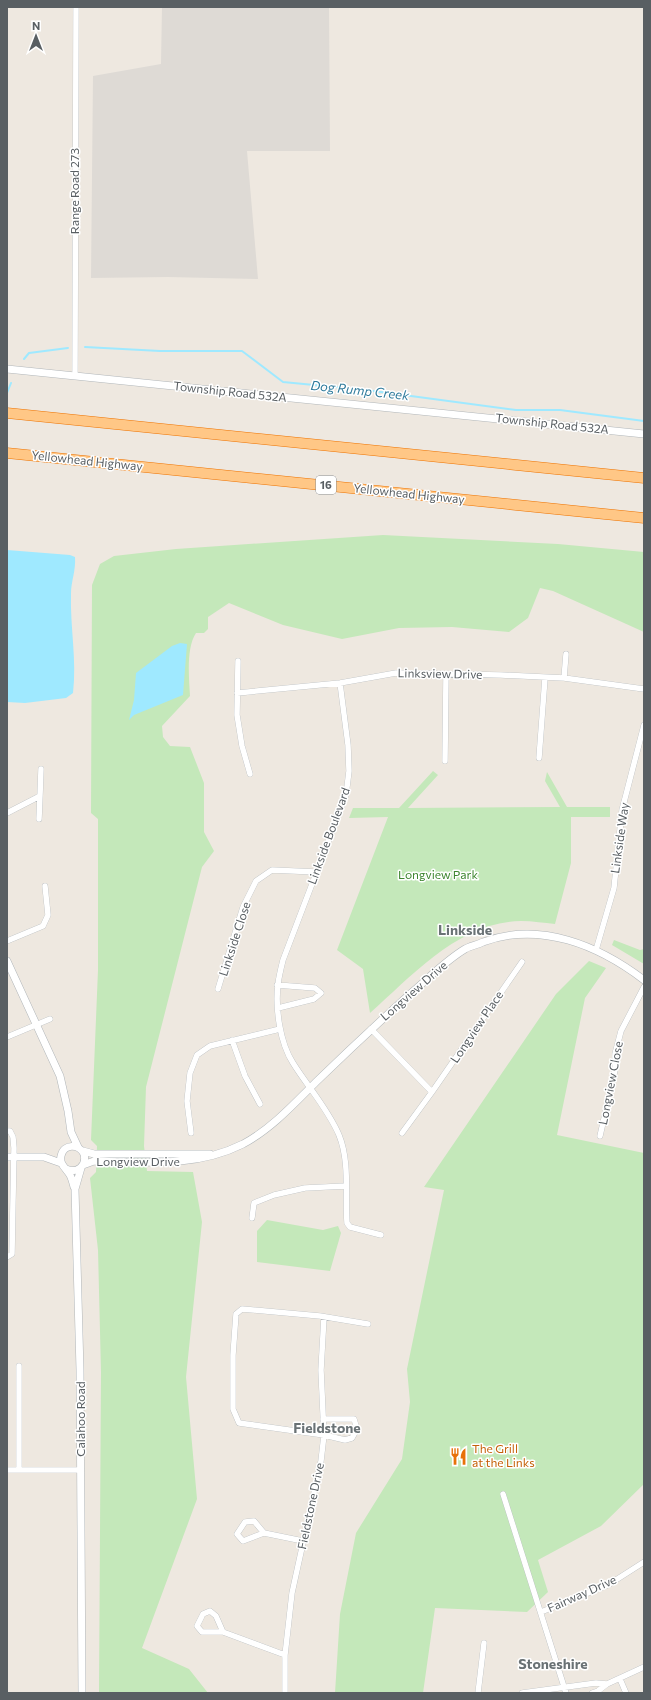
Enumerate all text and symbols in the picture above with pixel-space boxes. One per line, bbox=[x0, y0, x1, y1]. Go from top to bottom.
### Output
north arrow bbox=[16, 16, 56, 56]
text: N bbox=[32, 19, 40, 32]
street label: Range Road 273 bbox=[67, 148, 81, 234]
water label: Dog Rump Creek bbox=[310, 377, 411, 403]
street label: Township Road 532A bbox=[173, 378, 288, 404]
street label: Township Road 532A bbox=[495, 410, 610, 436]
street label: Yellowhead Highway bbox=[31, 447, 143, 473]
road number: 16 bbox=[316, 476, 336, 494]
street label: Yellowhead Highway bbox=[353, 480, 465, 506]
street label: Linksview Drive bbox=[397, 665, 483, 681]
street label: Linkside Boulevard bbox=[304, 785, 352, 886]
street label: Linkside Way bbox=[607, 802, 631, 874]
park label: Longview Park bbox=[398, 867, 478, 881]
street label: Linkside Close bbox=[215, 900, 253, 978]
district label: Linkside bbox=[438, 921, 492, 938]
street label: Longview Drive bbox=[377, 957, 450, 1023]
street label: Longview Place bbox=[447, 988, 505, 1065]
street label: Longview Close bbox=[595, 1040, 625, 1126]
street label: Longview Drive bbox=[96, 1154, 180, 1168]
street label: Calahoo Road bbox=[73, 1381, 87, 1457]
district label: Fieldstone bbox=[293, 1419, 361, 1436]
place label: The Grill at the Links bbox=[472, 1441, 535, 1469]
restaurant icon: The Grill at the Links bbox=[449, 1446, 469, 1466]
street label: Fieldstone Drive bbox=[294, 1461, 326, 1550]
street label: Fairway Drive bbox=[545, 1572, 618, 1615]
district label: Stoneshire bbox=[518, 1655, 588, 1672]

